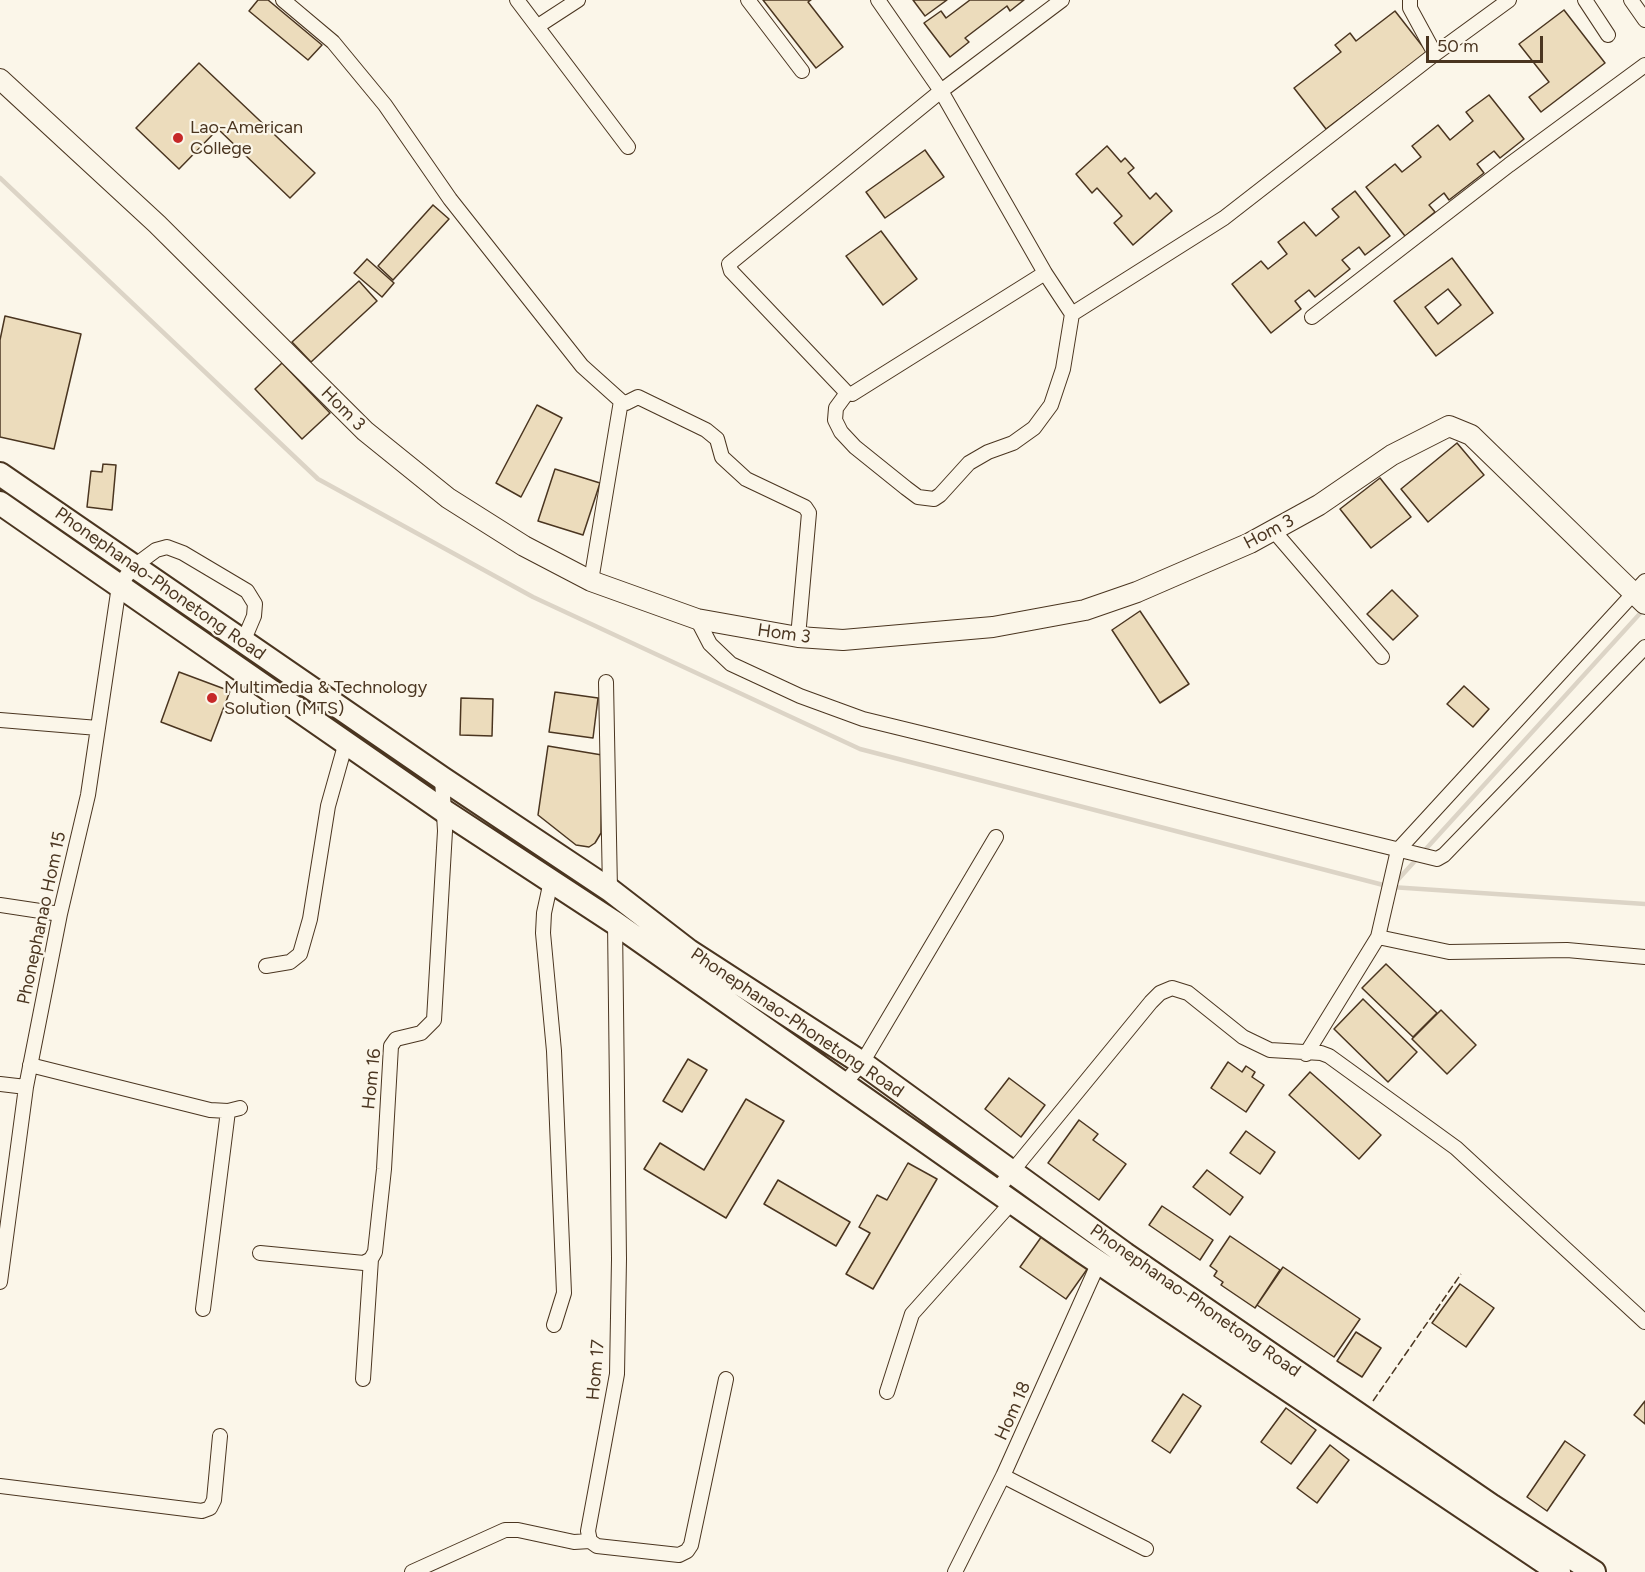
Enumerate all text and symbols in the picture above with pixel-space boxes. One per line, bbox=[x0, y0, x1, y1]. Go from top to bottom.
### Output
scale bar bbox=[1429, 24, 1546, 62]
text: 50 m bbox=[1437, 35, 1479, 57]
place label: Lao-American College bbox=[190, 117, 303, 160]
marker: Lao-American College bbox=[171, 131, 185, 145]
street label: Hom 3 bbox=[316, 382, 370, 436]
street label: Phonephanao-Phonetong Road bbox=[50, 503, 270, 665]
street label: Hom 3 bbox=[1240, 510, 1298, 554]
street label: Hom 3 bbox=[756, 620, 812, 648]
place label: Multimedia & Technology Solution (MTS) bbox=[224, 677, 427, 720]
marker: Multimedia & Technology Solution (MTS) bbox=[205, 691, 219, 705]
street label: Phonephanao Hom 15 bbox=[13, 830, 71, 1006]
street label: Phonephanao-Phonetong Road bbox=[686, 944, 908, 1102]
street label: Hom 16 bbox=[358, 1047, 386, 1111]
street label: Phonephanao-Phonetong Road bbox=[1085, 1220, 1305, 1382]
street label: Hom 17 bbox=[583, 1339, 609, 1401]
street label: Hom 18 bbox=[990, 1378, 1036, 1444]

